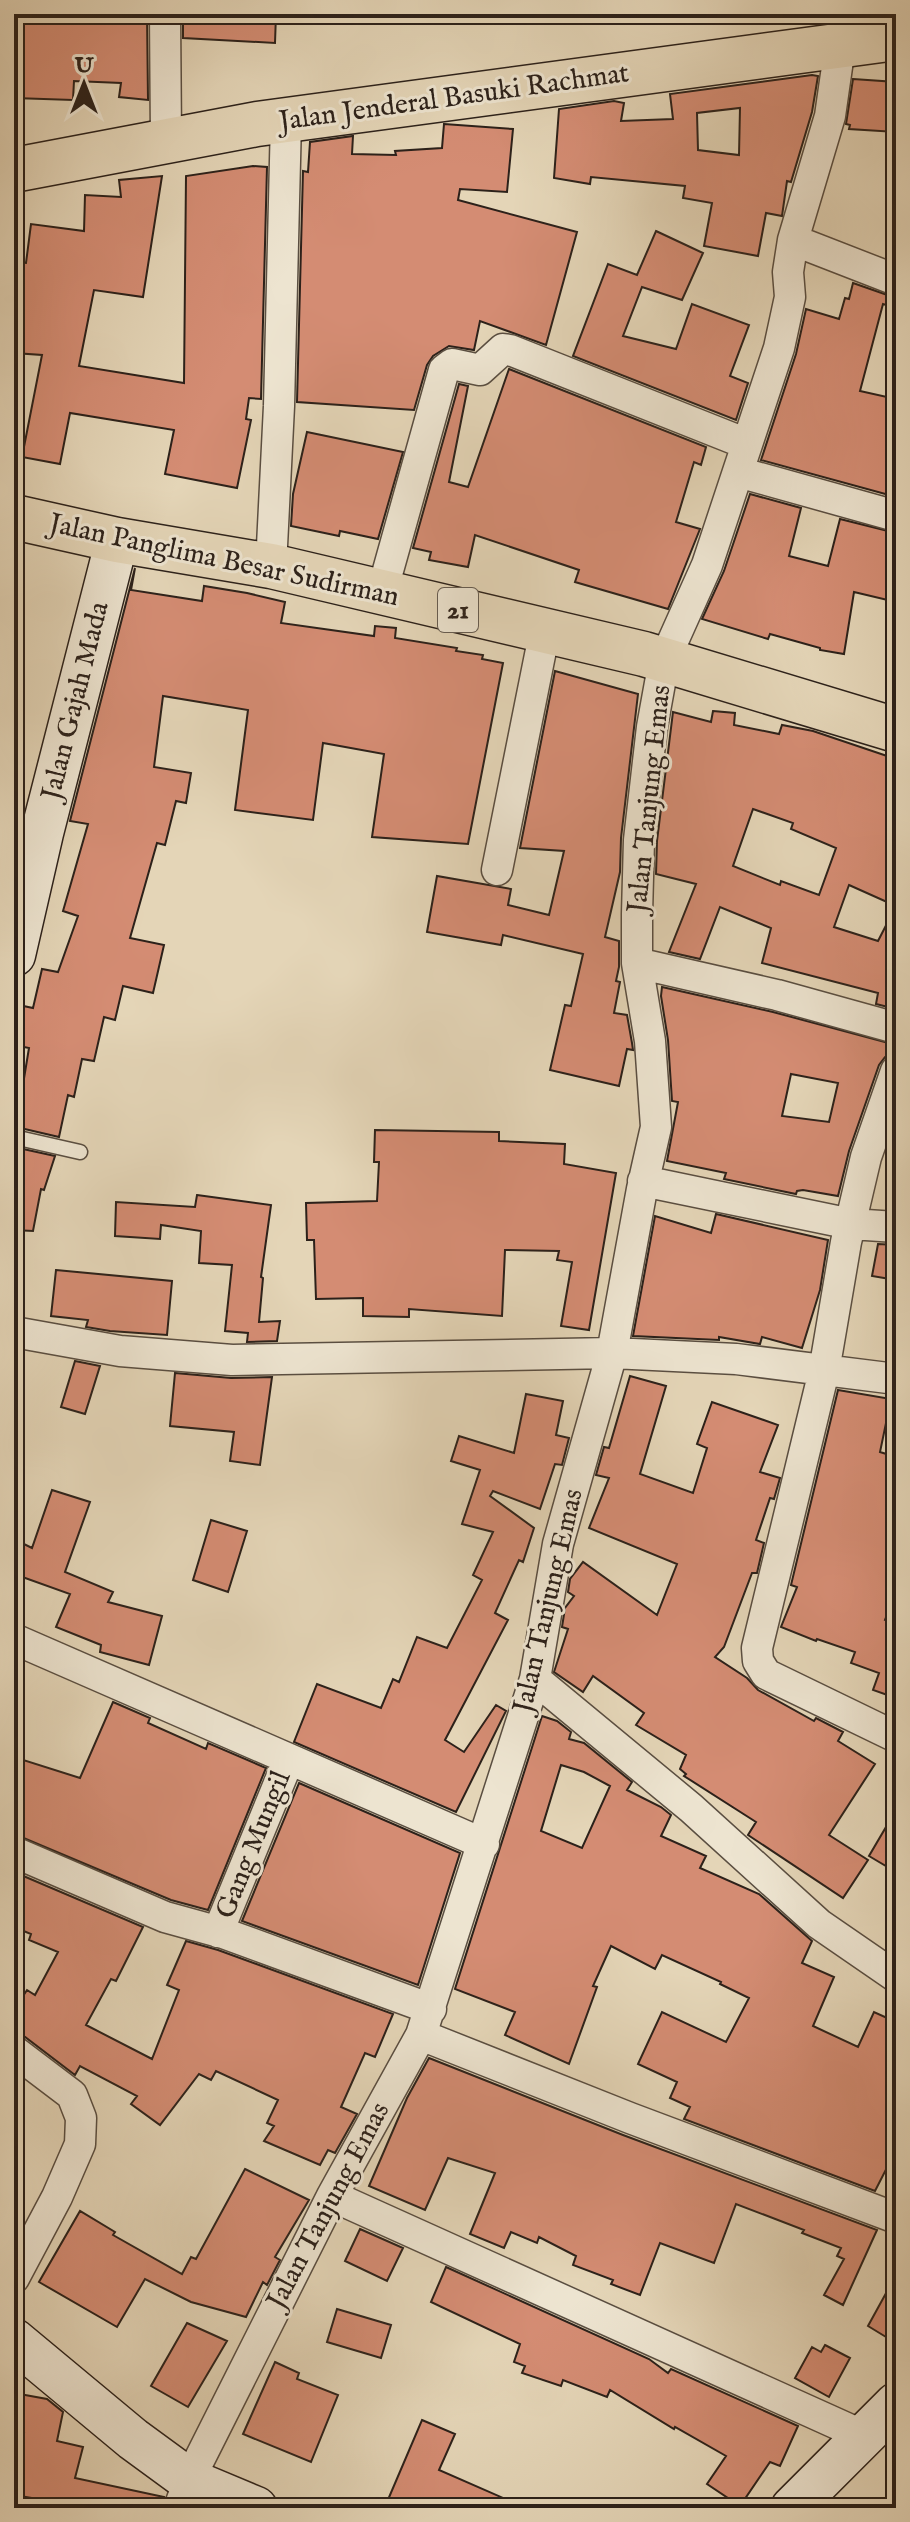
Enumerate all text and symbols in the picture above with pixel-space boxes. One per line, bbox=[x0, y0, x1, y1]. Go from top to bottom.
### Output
north arrow bbox=[44, 44, 124, 124]
text: U bbox=[74, 52, 95, 80]
street label: Jalan Jenderal Basuki Rachmat bbox=[274, 56, 632, 140]
street label: Jalan Panglima Besar Sudirman bbox=[43, 506, 402, 615]
road number: 21 bbox=[438, 588, 478, 632]
street label: Jalan Gajah Mada bbox=[34, 597, 118, 807]
street label: Jalan Tanjung Emas bbox=[620, 683, 679, 918]
street label: Jalan Tanjung Emas bbox=[506, 1485, 592, 1719]
street label: Gang Mungil bbox=[208, 1766, 300, 1924]
street label: Jalan Tanjung Emas bbox=[258, 2097, 398, 2318]

